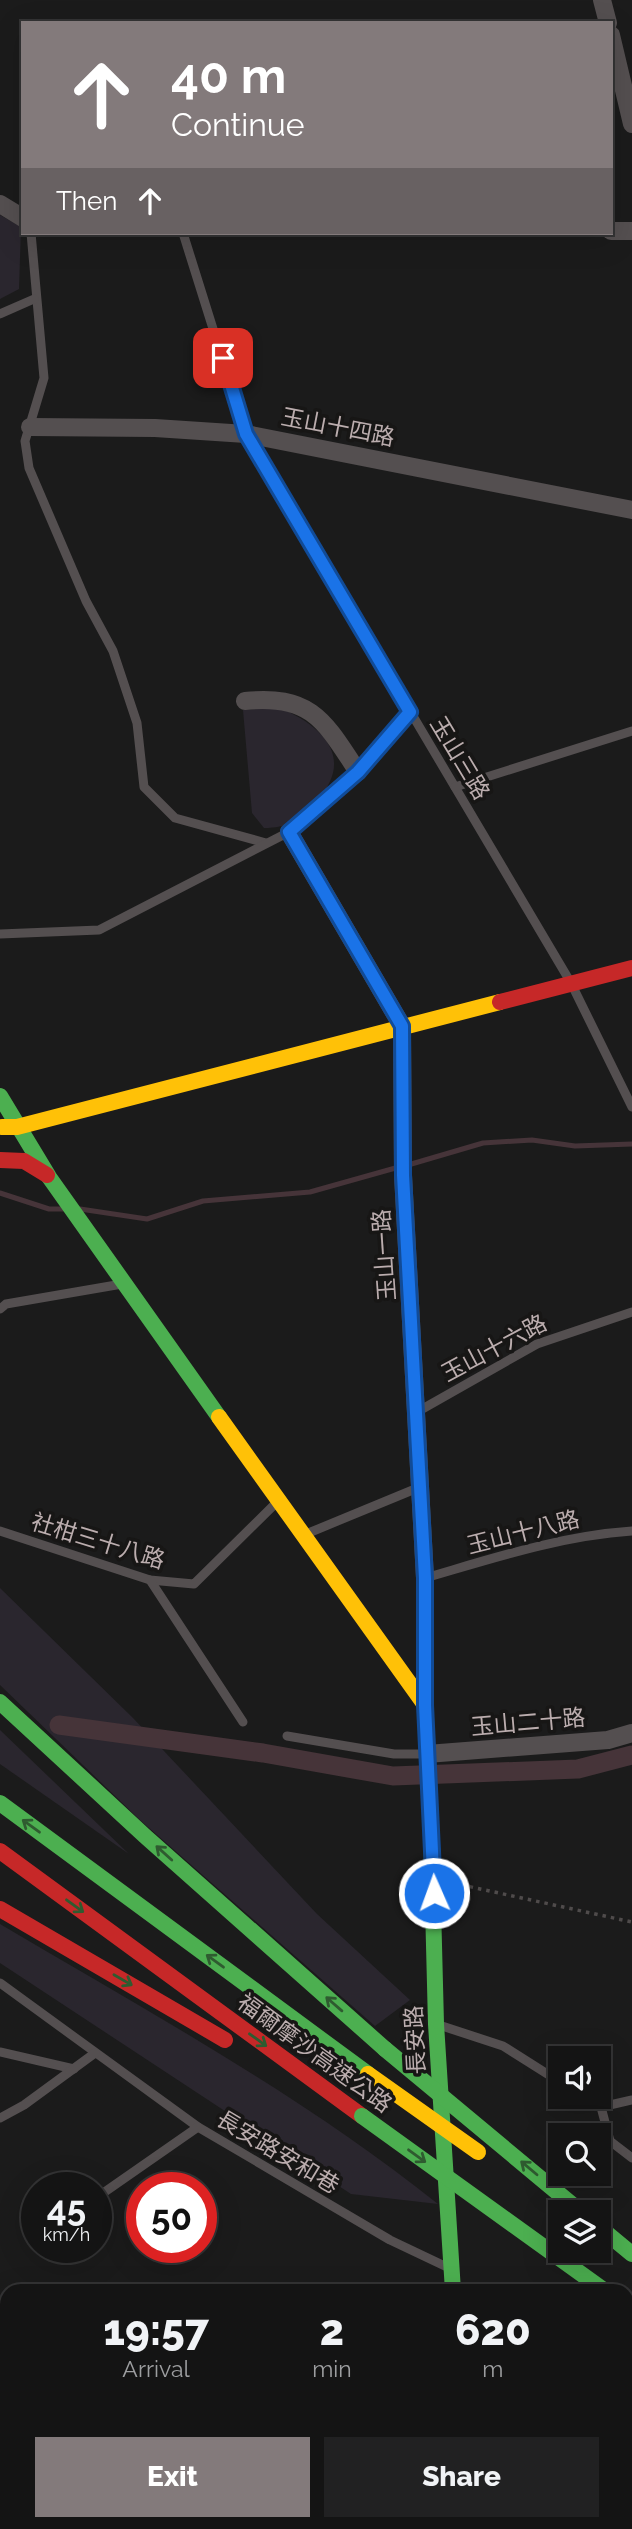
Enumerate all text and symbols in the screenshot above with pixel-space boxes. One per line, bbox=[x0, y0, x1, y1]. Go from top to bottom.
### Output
text: 40 m bbox=[171, 47, 286, 104]
icon: ahead bbox=[56, 49, 147, 140]
text: Continue bbox=[171, 106, 305, 143]
icon: ahead bbox=[131, 182, 169, 220]
text: Then bbox=[56, 186, 117, 216]
pin bbox=[193, 328, 253, 388]
icon: arrive bbox=[204, 339, 242, 377]
street label: 玉山十四路 bbox=[279, 402, 397, 451]
street label: 玉山三路 bbox=[425, 711, 496, 804]
street label: 玉山一路 bbox=[367, 1208, 400, 1302]
street label: 玉山十六路 bbox=[437, 1309, 551, 1386]
street label: 玉山十八路 bbox=[464, 1505, 582, 1559]
street label: 社柑三十八路 bbox=[28, 1507, 168, 1574]
street label: 玉山二十路 bbox=[469, 1703, 586, 1740]
one-way arrow bbox=[22, 1819, 41, 1834]
one-way arrow bbox=[155, 1845, 173, 1861]
position arrow bbox=[397, 1856, 471, 1930]
one-way arrow bbox=[65, 1899, 84, 1913]
one-way arrow bbox=[205, 1954, 224, 1969]
one-way arrow bbox=[112, 1973, 132, 1987]
street label: 福爾摩沙高速公路 bbox=[233, 1988, 398, 2118]
one-way arrow bbox=[325, 1996, 343, 2012]
street label: 長安路 bbox=[399, 2005, 430, 2075]
one-way arrow bbox=[249, 2032, 268, 2047]
map controls bbox=[548, 2046, 611, 2263]
button: sound bbox=[548, 2046, 611, 2109]
street label: 長安路安和巷 bbox=[212, 2104, 344, 2199]
button: search bbox=[548, 2123, 611, 2186]
one-way arrow bbox=[407, 2148, 426, 2163]
one-way arrow bbox=[520, 2161, 538, 2177]
speed limit sign: 50 bbox=[126, 2172, 217, 2263]
text: 45 bbox=[47, 2188, 86, 2229]
button: layers bbox=[548, 2200, 611, 2263]
text: km/h bbox=[43, 2224, 90, 2245]
text: 19:57 bbox=[103, 2306, 209, 2355]
text: 2 bbox=[320, 2306, 344, 2355]
text: 620 bbox=[455, 2306, 531, 2355]
text: Arrival bbox=[122, 2355, 190, 2382]
text: min bbox=[312, 2355, 352, 2382]
text: m bbox=[482, 2355, 503, 2382]
button: Exit bbox=[35, 2437, 310, 2517]
button: Share bbox=[324, 2437, 599, 2517]

